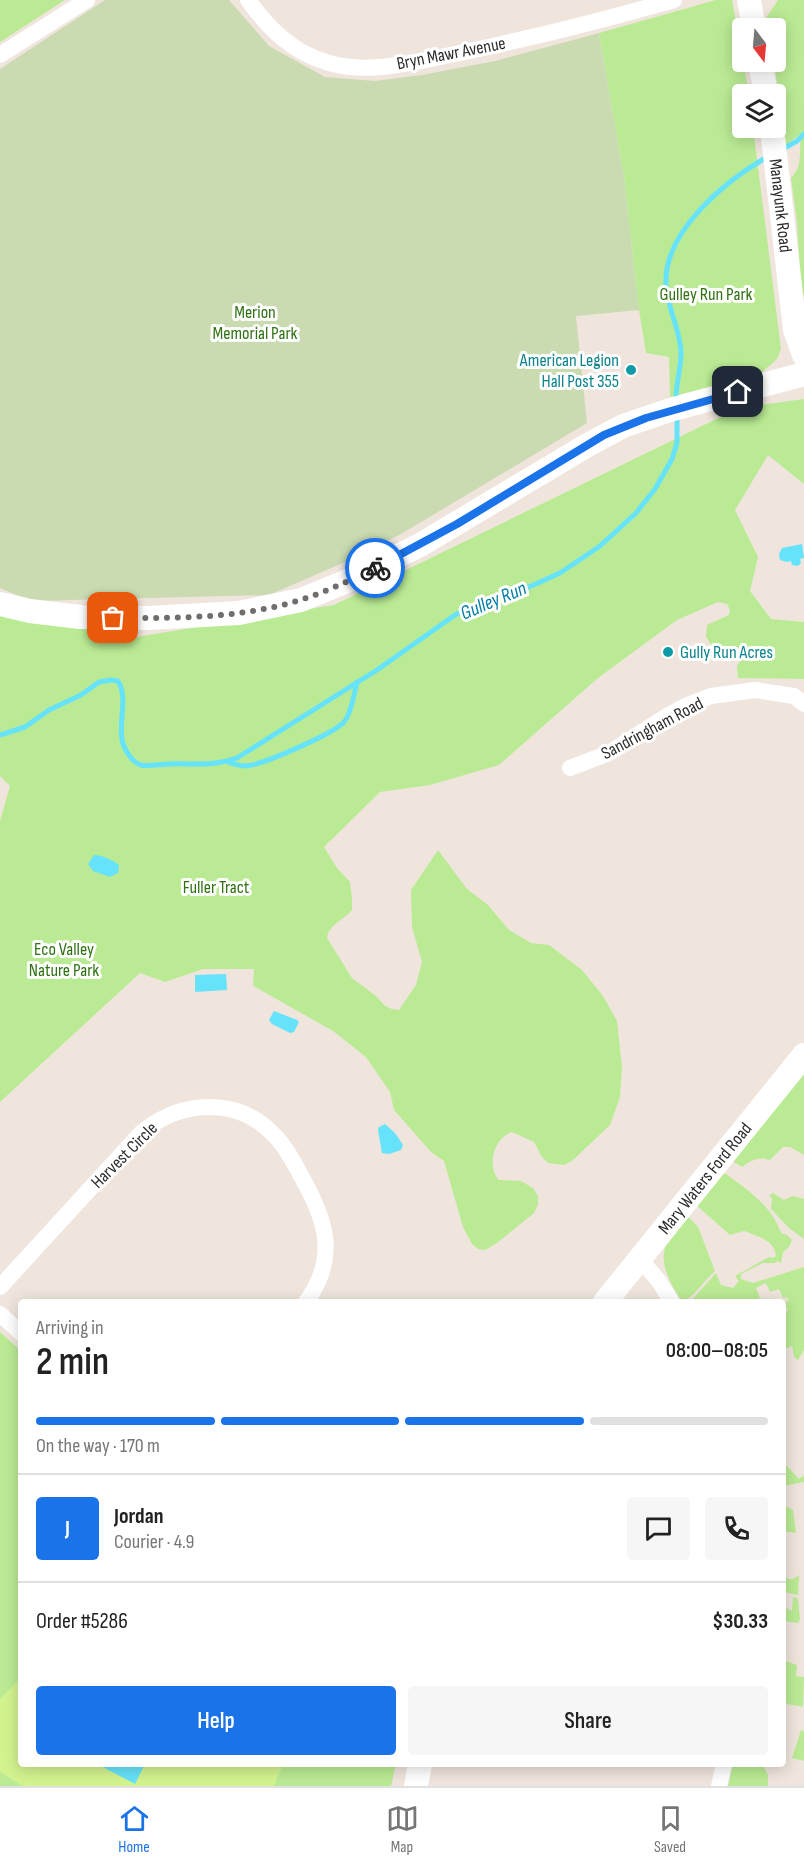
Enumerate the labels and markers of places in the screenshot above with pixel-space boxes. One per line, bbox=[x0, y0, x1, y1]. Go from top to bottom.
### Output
place label: American Legion Hall Post 355 bbox=[519, 350, 619, 392]
marker: American Legion Hall Post 355 bbox=[624, 363, 638, 377]
pin bbox=[712, 366, 763, 417]
pin bbox=[87, 592, 138, 643]
place label: Gully Run Acres bbox=[680, 642, 773, 663]
marker: Gully Run Acres bbox=[661, 645, 675, 659]

